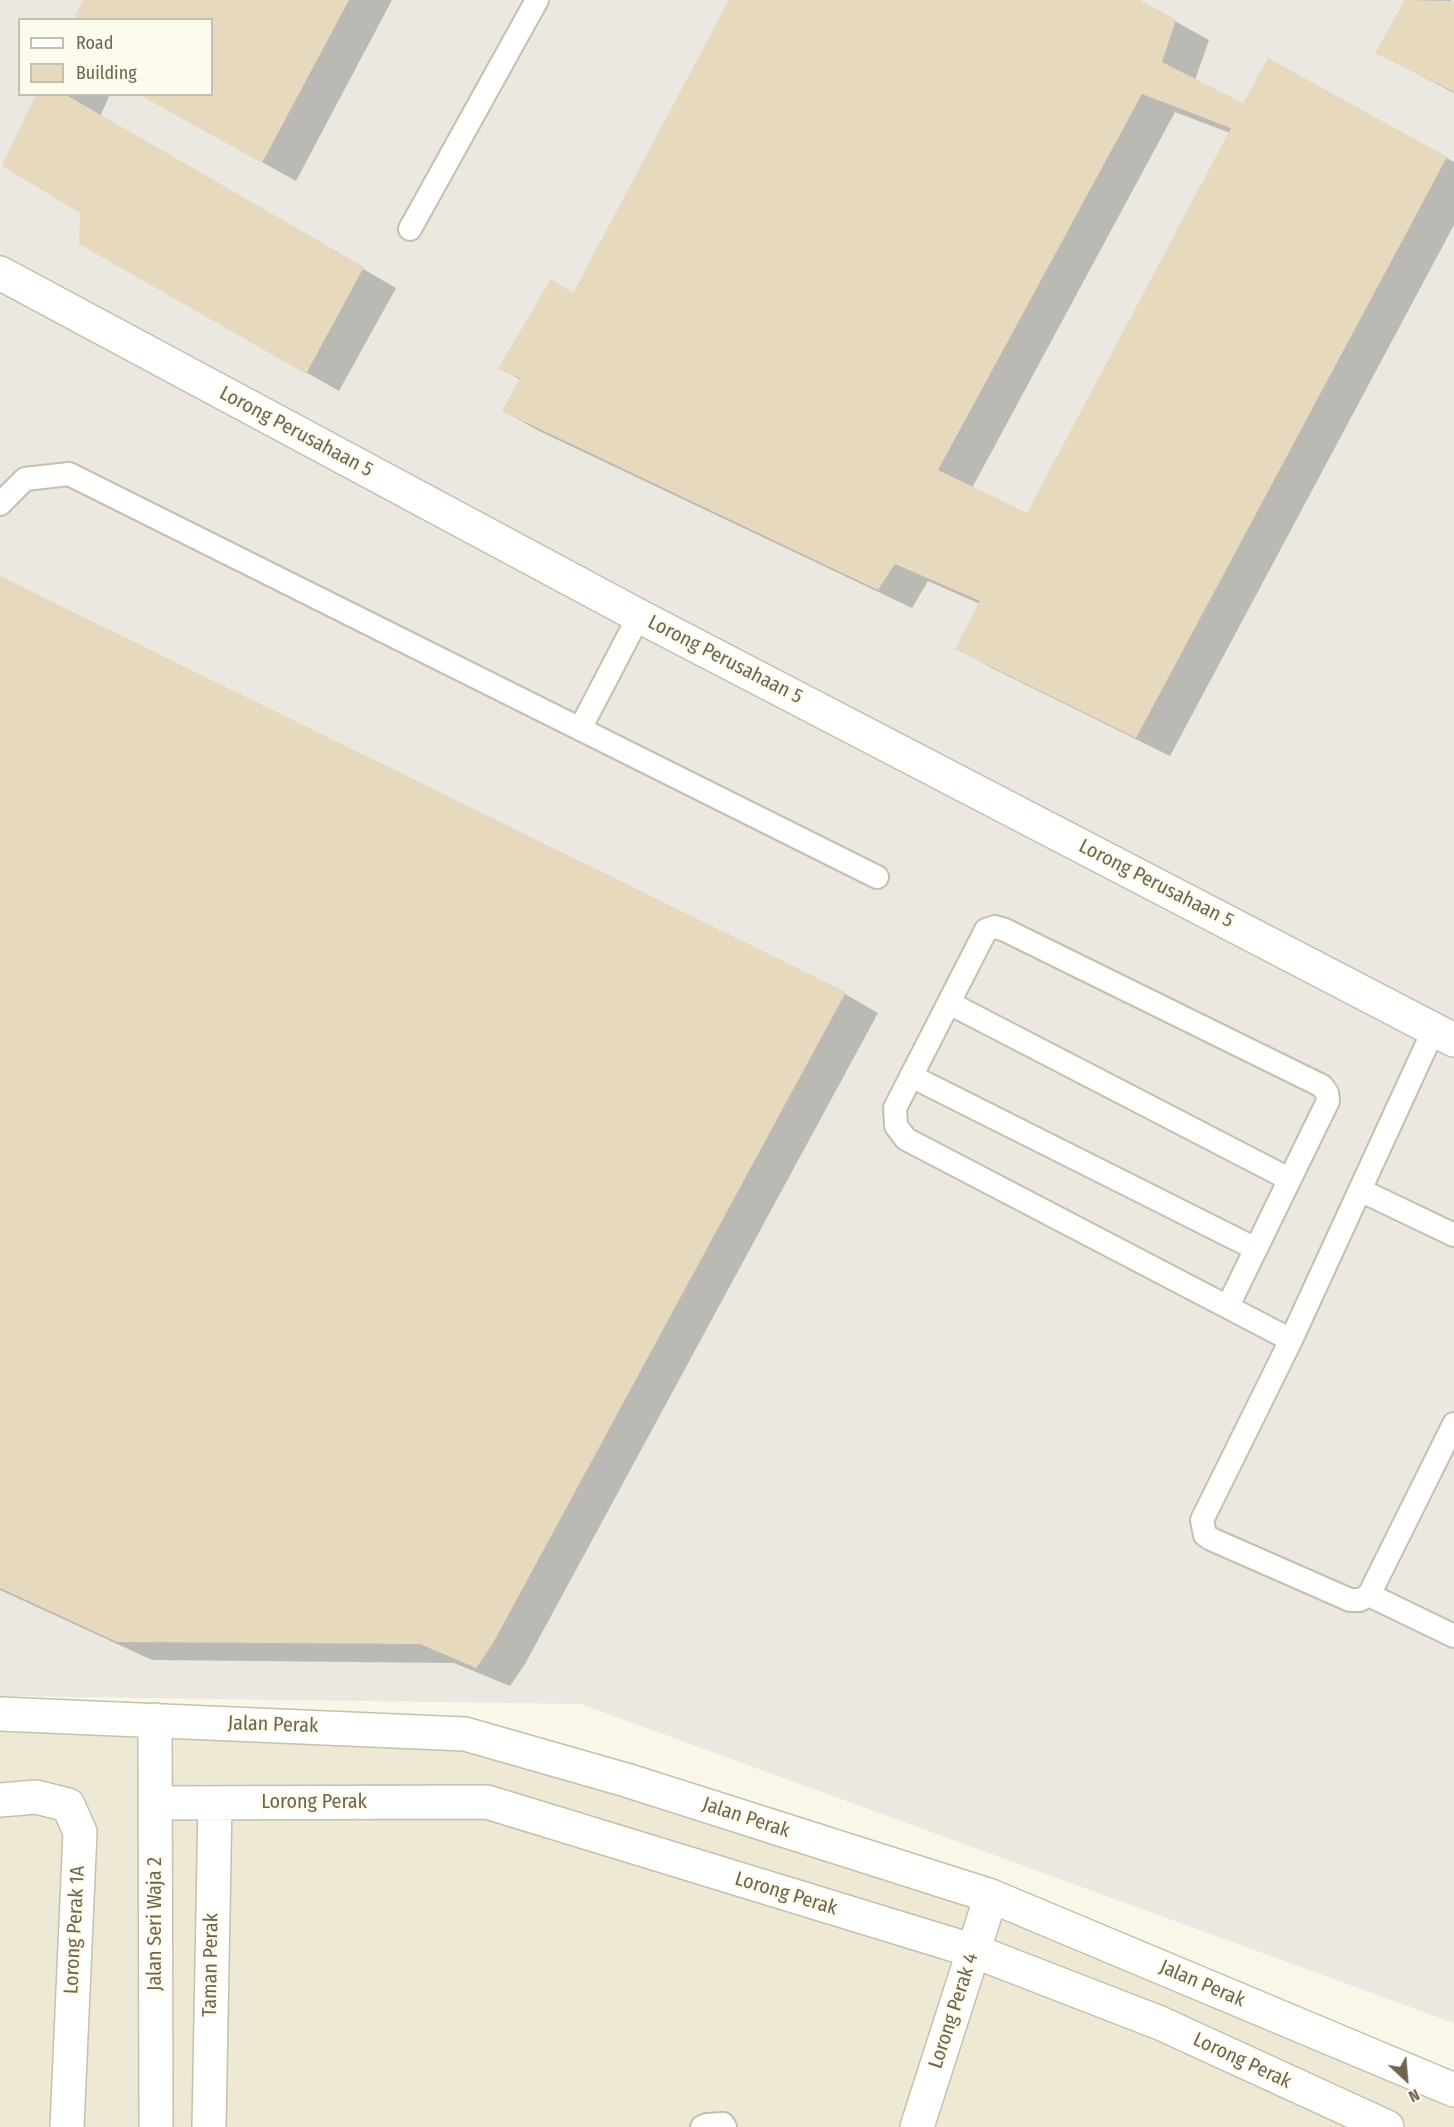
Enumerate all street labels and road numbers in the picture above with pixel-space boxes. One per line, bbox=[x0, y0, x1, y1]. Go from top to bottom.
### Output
street label: Lorong Perusahaan 5 bbox=[215, 381, 377, 483]
street label: Lorong Perusahaan 5 bbox=[644, 611, 806, 709]
street label: Lorong Perusahaan 5 bbox=[1075, 835, 1237, 933]
street label: Jalan Perak bbox=[227, 1711, 319, 1739]
street label: Lorong Perak bbox=[261, 1790, 367, 1814]
street label: Jalan Perak bbox=[699, 1793, 793, 1843]
street label: Jalan Seri Waja 2 bbox=[143, 1857, 167, 1991]
street label: Lorong Perak 1A bbox=[60, 1865, 90, 1995]
street label: Lorong Perak bbox=[732, 1867, 840, 1921]
street label: Taman Perak bbox=[198, 1913, 224, 2017]
street label: Lorong Perak 4 bbox=[924, 1950, 984, 2072]
street label: Jalan Perak bbox=[1156, 1955, 1248, 2013]
street label: Lorong Perak bbox=[1189, 2028, 1295, 2094]

